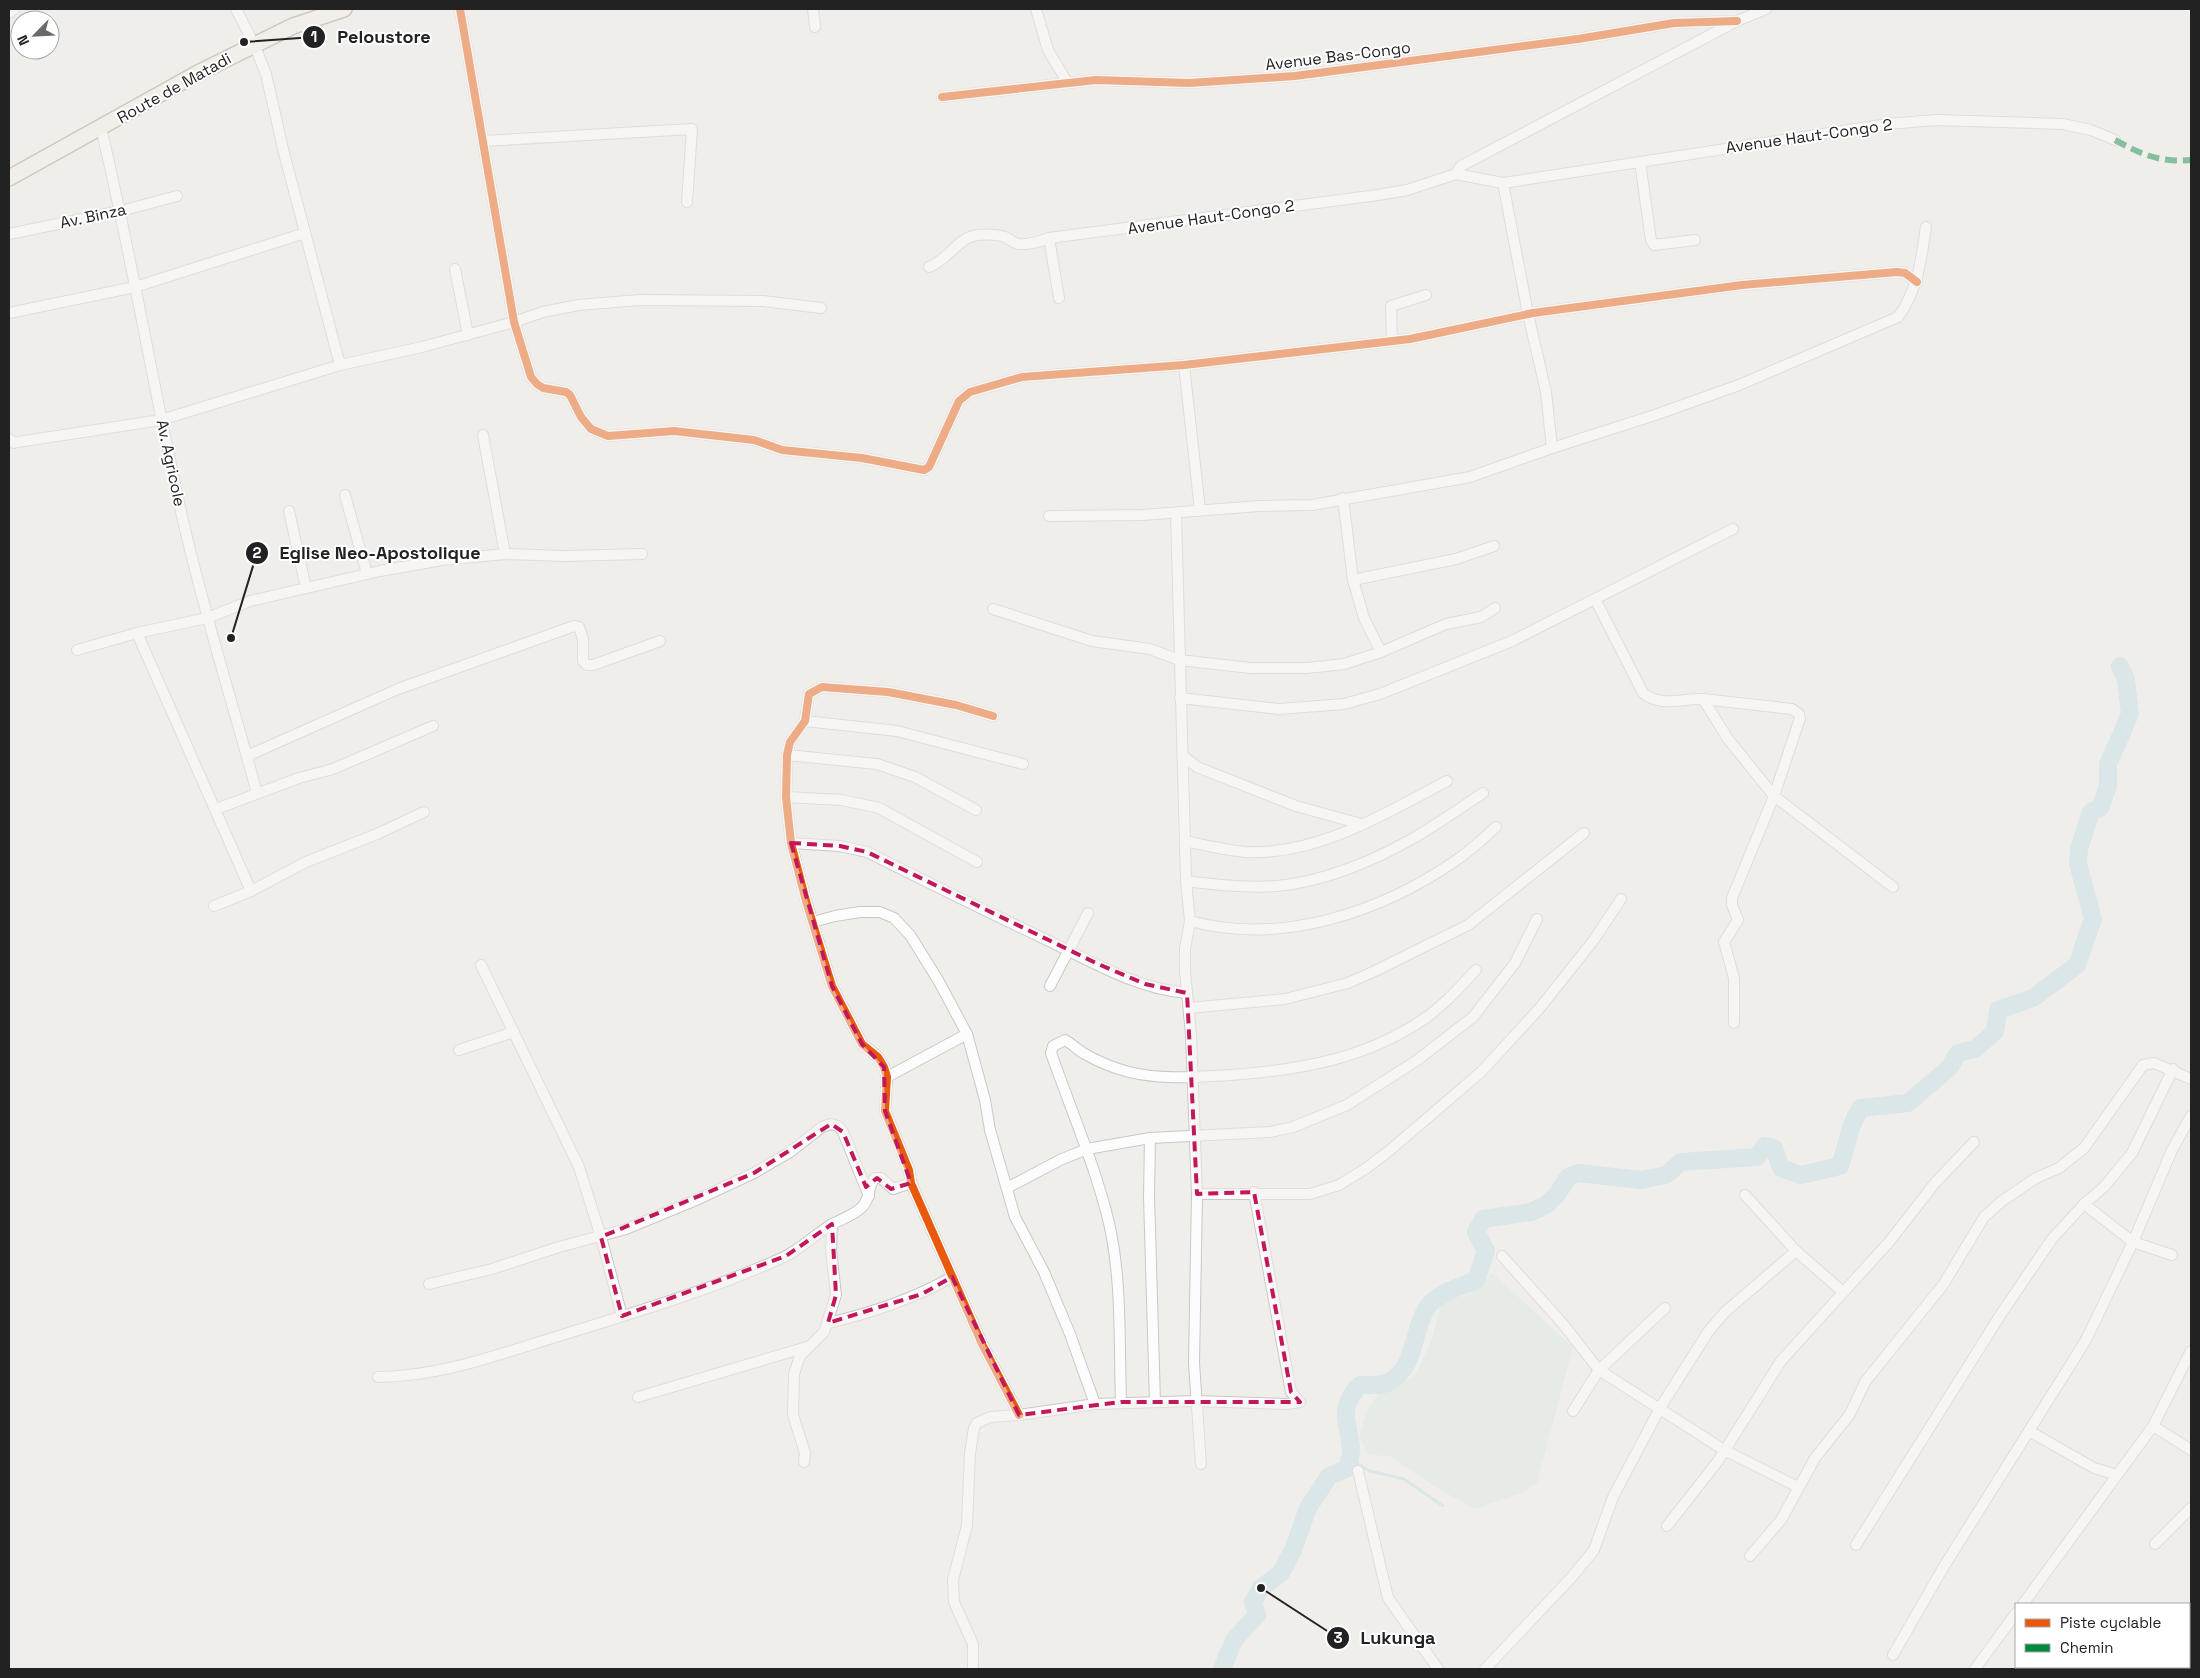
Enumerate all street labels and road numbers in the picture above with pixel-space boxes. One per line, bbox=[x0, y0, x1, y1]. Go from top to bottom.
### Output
street label: Avenue Bas-Congo bbox=[1264, 37, 1412, 75]
street label: Route de Matadi bbox=[113, 48, 235, 128]
street label: Avenue Haut-Congo 2 bbox=[1724, 114, 1894, 158]
street label: Avenue Haut-Congo 2 bbox=[1126, 195, 1296, 239]
street label: Av. Binza bbox=[58, 199, 128, 233]
street label: Av. Agricole bbox=[152, 418, 190, 508]

